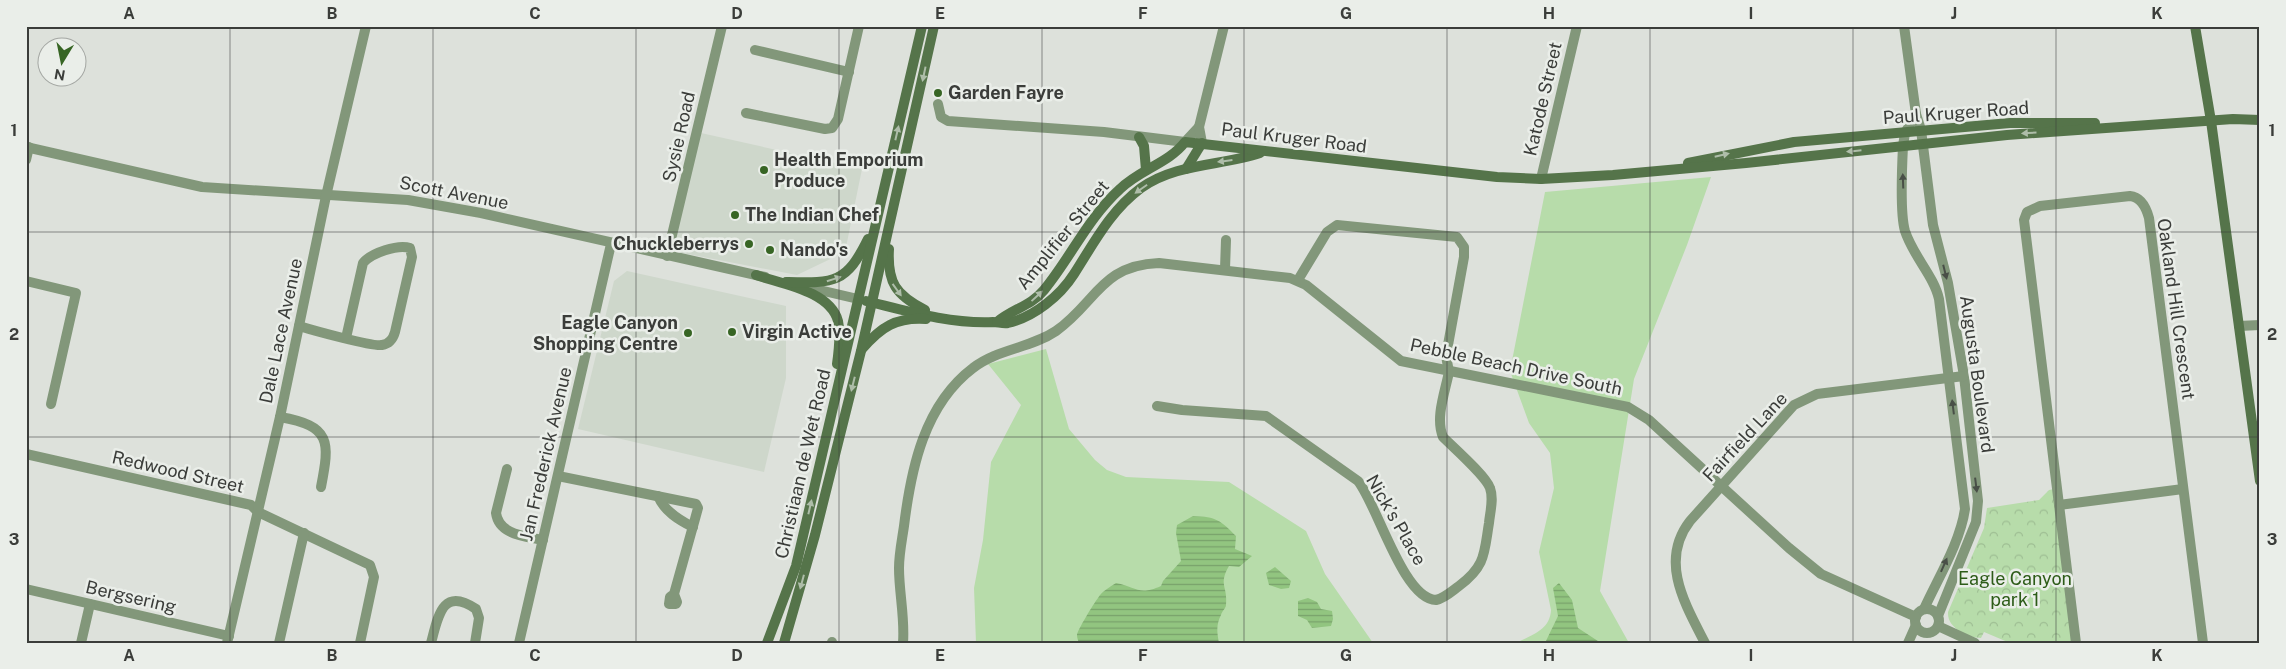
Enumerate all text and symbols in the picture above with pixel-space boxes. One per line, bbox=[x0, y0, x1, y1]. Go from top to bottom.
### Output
text: A bbox=[123, 4, 135, 23]
text: B bbox=[327, 4, 338, 23]
text: C bbox=[529, 4, 541, 23]
text: D bbox=[731, 4, 743, 23]
text: E bbox=[935, 4, 945, 23]
text: F bbox=[1138, 4, 1148, 23]
text: G bbox=[1340, 4, 1352, 23]
text: H bbox=[1543, 4, 1555, 23]
text: I bbox=[1749, 4, 1753, 23]
text: J bbox=[1951, 4, 1957, 23]
text: K bbox=[2151, 4, 2163, 23]
north arrow bbox=[38, 38, 88, 88]
street label: Katode Street bbox=[1519, 40, 1566, 158]
text: N bbox=[53, 66, 67, 84]
one-way arrow bbox=[920, 66, 928, 81]
place label: Garden Fayre bbox=[948, 82, 1064, 103]
marker: Garden Fayre bbox=[932, 87, 944, 99]
street label: Sysie Road bbox=[658, 90, 699, 184]
street label: Paul Kruger Road bbox=[1882, 97, 2030, 128]
street label: Paul Kruger Road bbox=[1220, 118, 1368, 157]
text: 1 bbox=[11, 121, 17, 140]
text: 1 bbox=[2269, 121, 2275, 140]
one-way arrow bbox=[893, 125, 901, 140]
one-way arrow bbox=[2020, 130, 2036, 138]
one-way arrow bbox=[1846, 147, 1862, 155]
place label: Health Emporium Produce bbox=[774, 149, 923, 191]
one-way arrow bbox=[1714, 151, 1730, 159]
one-way arrow bbox=[1217, 157, 1233, 165]
marker: Health Emporium Produce bbox=[758, 164, 770, 176]
street label: Scott Avenue bbox=[398, 172, 511, 213]
one-way arrow bbox=[1899, 173, 1907, 189]
street label: Amplifier Street bbox=[1012, 176, 1113, 294]
one-way arrow bbox=[1135, 184, 1148, 194]
place label: The Indian Chef bbox=[745, 204, 879, 225]
marker: The Indian Chef bbox=[729, 209, 741, 221]
street label: Oakland Hill Crescent bbox=[2153, 217, 2200, 401]
place label: Chuckleberrys bbox=[613, 233, 739, 254]
marker: Chuckleberrys bbox=[743, 238, 755, 250]
place label: Nando's bbox=[780, 239, 848, 260]
marker: Nando's bbox=[764, 244, 776, 256]
street label: Dale Lace Avenue bbox=[255, 256, 306, 405]
one-way arrow bbox=[1942, 264, 1950, 279]
one-way arrow bbox=[826, 275, 841, 282]
one-way arrow bbox=[892, 283, 902, 297]
one-way arrow bbox=[1031, 290, 1043, 302]
street label: Augusta Boulevard bbox=[1956, 294, 1999, 454]
place label: Eagle Canyon Shopping Centre bbox=[533, 312, 678, 354]
place label: Virgin Active bbox=[742, 321, 852, 342]
text: 2 bbox=[9, 325, 19, 344]
text: 2 bbox=[2267, 325, 2277, 344]
marker: Virgin Active bbox=[726, 326, 738, 338]
marker: Eagle Canyon Shopping Centre bbox=[682, 327, 694, 339]
street label: Pebble Beach Drive South bbox=[1408, 334, 1624, 399]
street label: Jan Frederick Avenue bbox=[515, 365, 576, 543]
street label: Christiaan de Wet Road bbox=[770, 367, 835, 561]
one-way arrow bbox=[848, 377, 856, 392]
street label: Fairfield Lane bbox=[1698, 388, 1791, 486]
one-way arrow bbox=[1949, 399, 1957, 415]
street label: Redwood Street bbox=[110, 446, 246, 497]
street label: Nick’s Place bbox=[1362, 471, 1431, 569]
one-way arrow bbox=[1972, 477, 1980, 493]
one-way arrow bbox=[806, 500, 814, 515]
text: 3 bbox=[9, 530, 19, 549]
text: 3 bbox=[2267, 530, 2277, 549]
one-way arrow bbox=[1940, 558, 1948, 572]
park label: Eagle Canyon park 1 bbox=[1958, 568, 2072, 610]
one-way arrow bbox=[798, 574, 806, 590]
street label: Bergsering bbox=[84, 576, 179, 617]
text: A bbox=[123, 646, 135, 665]
text: B bbox=[327, 646, 338, 665]
text: C bbox=[529, 646, 541, 665]
text: D bbox=[731, 646, 743, 665]
text: E bbox=[935, 646, 945, 665]
text: F bbox=[1138, 646, 1148, 665]
text: G bbox=[1340, 646, 1352, 665]
text: H bbox=[1543, 646, 1555, 665]
text: I bbox=[1749, 646, 1753, 665]
text: J bbox=[1951, 646, 1957, 665]
text: K bbox=[2151, 646, 2163, 665]

